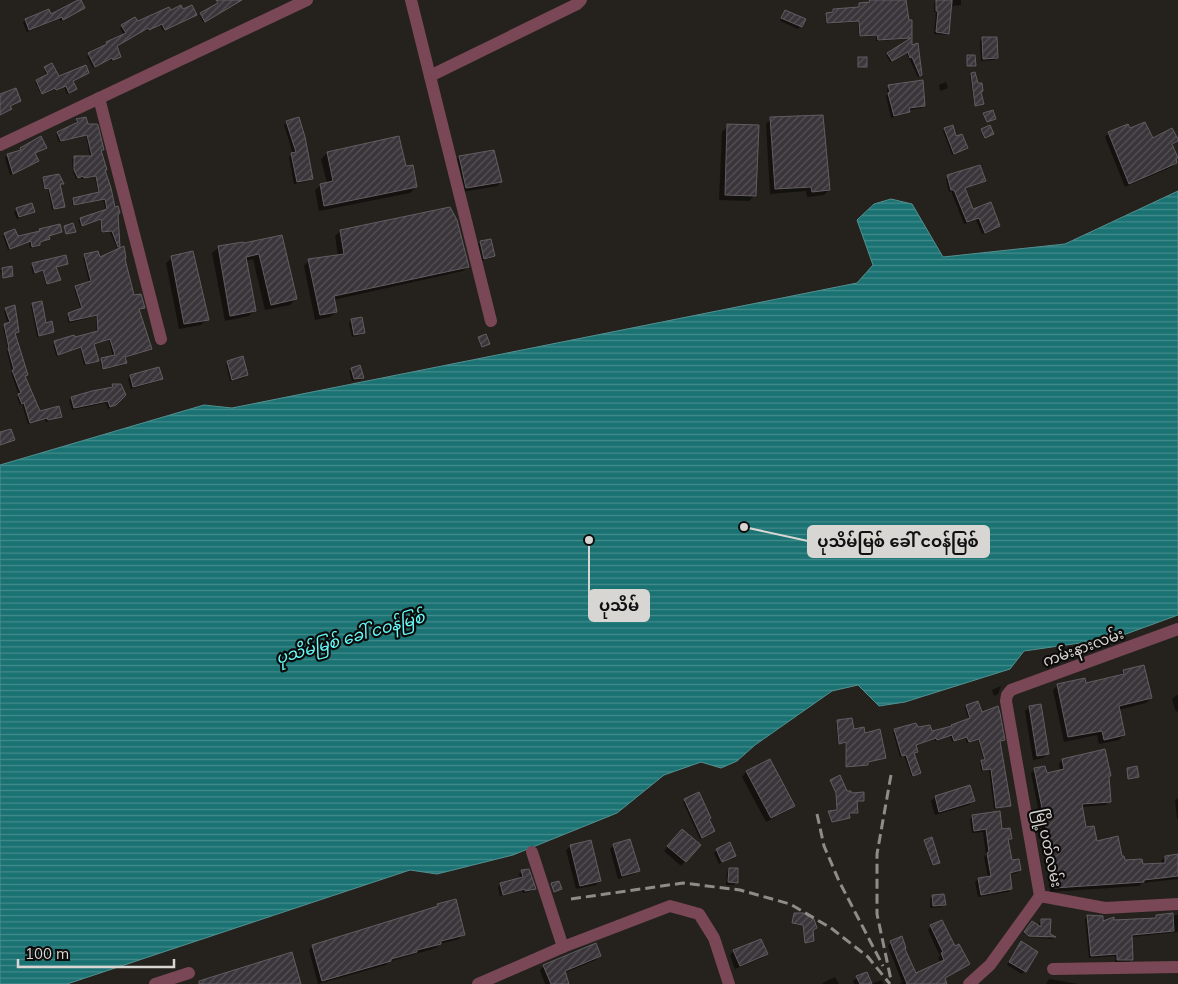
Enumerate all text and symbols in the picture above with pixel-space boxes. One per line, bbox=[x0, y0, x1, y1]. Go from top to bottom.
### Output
callout: ပုသိမ်မြစ် ခေါ် ငဝန်မြစ် bbox=[808, 526, 989, 557]
text: ပုသိမ်မြစ် ခေါ် ငဝန်မြစ် bbox=[817, 530, 979, 555]
callout: ပုသိမ် bbox=[589, 590, 649, 621]
text: ပုသိမ် bbox=[599, 594, 639, 619]
water label: ပုသိမ်မြစ် ခေါ် ငဝန်မြစ် bbox=[273, 605, 429, 672]
street label: ကမ်းနားလမ်း bbox=[1040, 624, 1127, 673]
street label: မြို့ပတ်လမ်း bbox=[1028, 807, 1067, 890]
scale bar bbox=[18, 936, 174, 968]
text: 100 m bbox=[25, 944, 69, 963]

